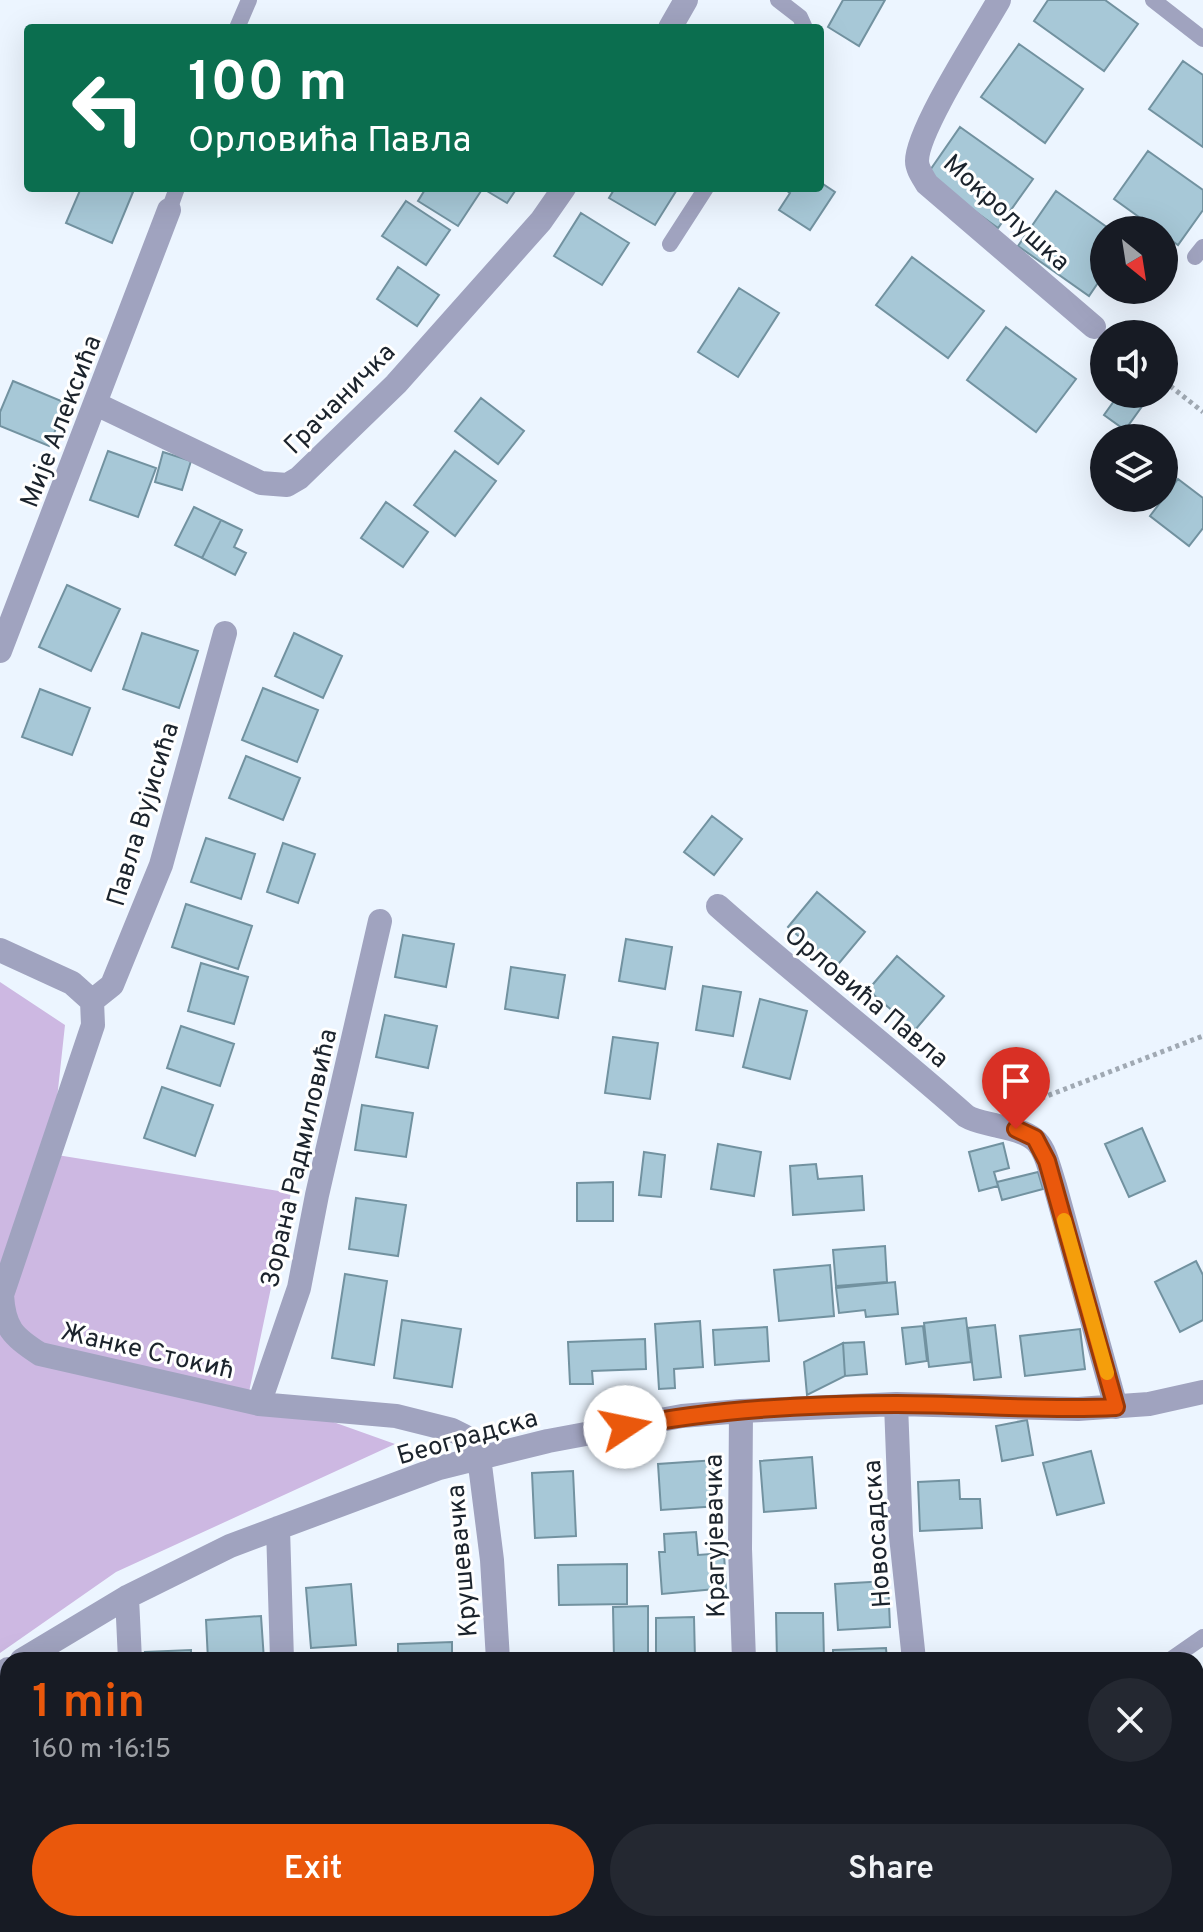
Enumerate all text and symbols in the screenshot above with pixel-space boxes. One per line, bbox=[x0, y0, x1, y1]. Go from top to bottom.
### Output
text: 100 m bbox=[188, 50, 347, 120]
icon: left bbox=[56, 56, 160, 160]
text: Орловића Павла bbox=[188, 119, 471, 165]
street label: Мокролушка bbox=[935, 148, 1076, 280]
north arrow bbox=[1090, 216, 1178, 304]
map controls bbox=[1090, 216, 1178, 512]
button: sound bbox=[1090, 320, 1178, 408]
street label: Мије Алексића bbox=[14, 331, 110, 513]
street label: Грачаничка bbox=[278, 337, 404, 463]
button: layers bbox=[1090, 424, 1178, 512]
street label: Павла Вујисића bbox=[101, 719, 188, 911]
street label: Орловића Павла bbox=[776, 919, 954, 1076]
street label: Зорана Радмиловића bbox=[255, 1026, 346, 1291]
pin bbox=[982, 1047, 1050, 1129]
icon: arrive bbox=[994, 1059, 1038, 1103]
street label: Жанке Стокић bbox=[58, 1316, 237, 1388]
position arrow bbox=[583, 1385, 667, 1469]
street label: Београдска bbox=[393, 1403, 542, 1474]
street label: Крагујевачка bbox=[699, 1454, 734, 1618]
street label: Новосадска bbox=[857, 1459, 900, 1609]
street label: Крушевачка bbox=[440, 1483, 487, 1638]
text: 1 min bbox=[32, 1674, 145, 1734]
button: close bbox=[1088, 1678, 1172, 1762]
text: 160 m · 16:15 bbox=[32, 1734, 171, 1767]
button: Exit bbox=[32, 1824, 594, 1916]
button: Share bbox=[610, 1824, 1172, 1916]

